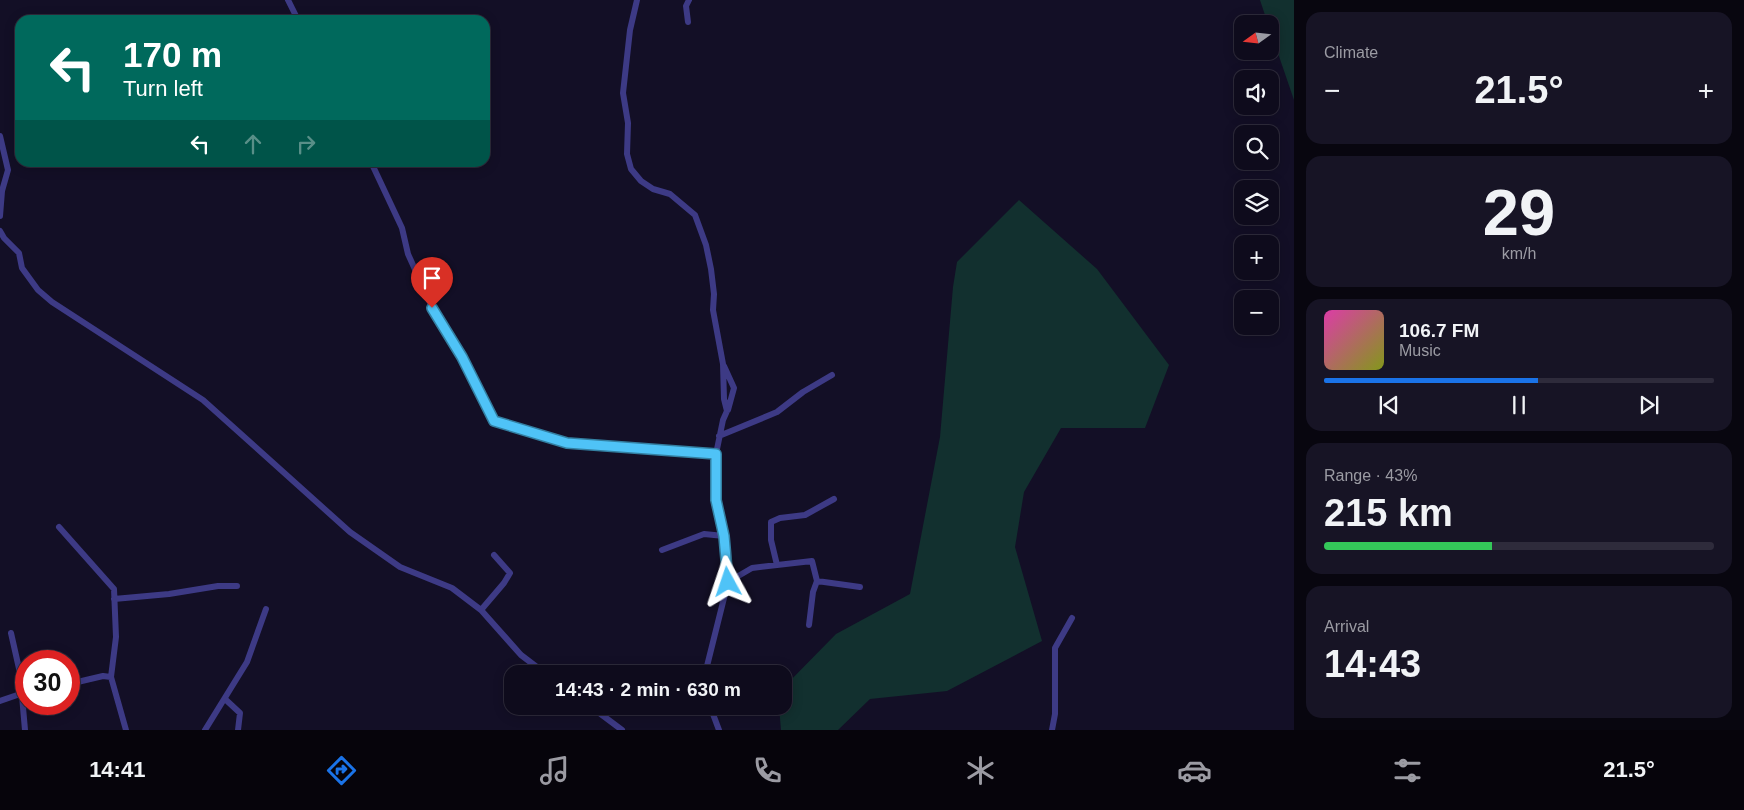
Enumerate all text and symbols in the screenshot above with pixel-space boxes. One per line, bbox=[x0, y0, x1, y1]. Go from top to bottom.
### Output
north arrow bbox=[1234, 15, 1279, 60]
map controls bbox=[1234, 15, 1279, 335]
icon: left bbox=[40, 35, 105, 100]
text: 170 m bbox=[123, 35, 222, 74]
text: Climate bbox=[1324, 44, 1378, 61]
text: 21.5° bbox=[1474, 69, 1564, 111]
button: sound bbox=[1234, 70, 1279, 115]
text: − bbox=[1324, 75, 1340, 106]
text: + bbox=[1698, 75, 1714, 106]
text: Turn left bbox=[123, 76, 203, 101]
button: search bbox=[1234, 125, 1279, 170]
icon: left bbox=[186, 130, 214, 158]
icon: ahead bbox=[239, 130, 267, 158]
icon: right bbox=[292, 130, 320, 158]
text: 29 bbox=[1483, 176, 1555, 249]
button: layers bbox=[1234, 180, 1279, 225]
button: + bbox=[1234, 235, 1279, 280]
text: km/h bbox=[1502, 245, 1536, 262]
pin bbox=[411, 257, 453, 308]
icon: arrive bbox=[418, 264, 446, 292]
button: − bbox=[1234, 290, 1279, 335]
text: 106.7 FM bbox=[1399, 320, 1479, 341]
text: Music bbox=[1399, 342, 1441, 359]
icon: previous bbox=[1375, 391, 1403, 419]
icon: pause bbox=[1505, 391, 1533, 419]
icon: next bbox=[1635, 391, 1663, 419]
text: Range · 43% bbox=[1324, 467, 1417, 484]
text: 215 km bbox=[1324, 492, 1453, 534]
position arrow bbox=[701, 555, 753, 607]
text: Arrival bbox=[1324, 618, 1369, 635]
text: 14:43 bbox=[1324, 643, 1421, 685]
speed limit sign: 30 bbox=[15, 650, 80, 715]
text: 14:43 · 2 min · 630 m bbox=[555, 679, 741, 700]
icon: directions bbox=[324, 753, 359, 788]
icon: music bbox=[537, 753, 572, 788]
icon: phone bbox=[750, 753, 785, 788]
icon: climate bbox=[963, 753, 998, 788]
icon: car bbox=[1177, 753, 1212, 788]
icon: filters bbox=[1390, 753, 1425, 788]
text: 14:41 bbox=[89, 757, 145, 782]
text: 21.5° bbox=[1603, 757, 1655, 782]

